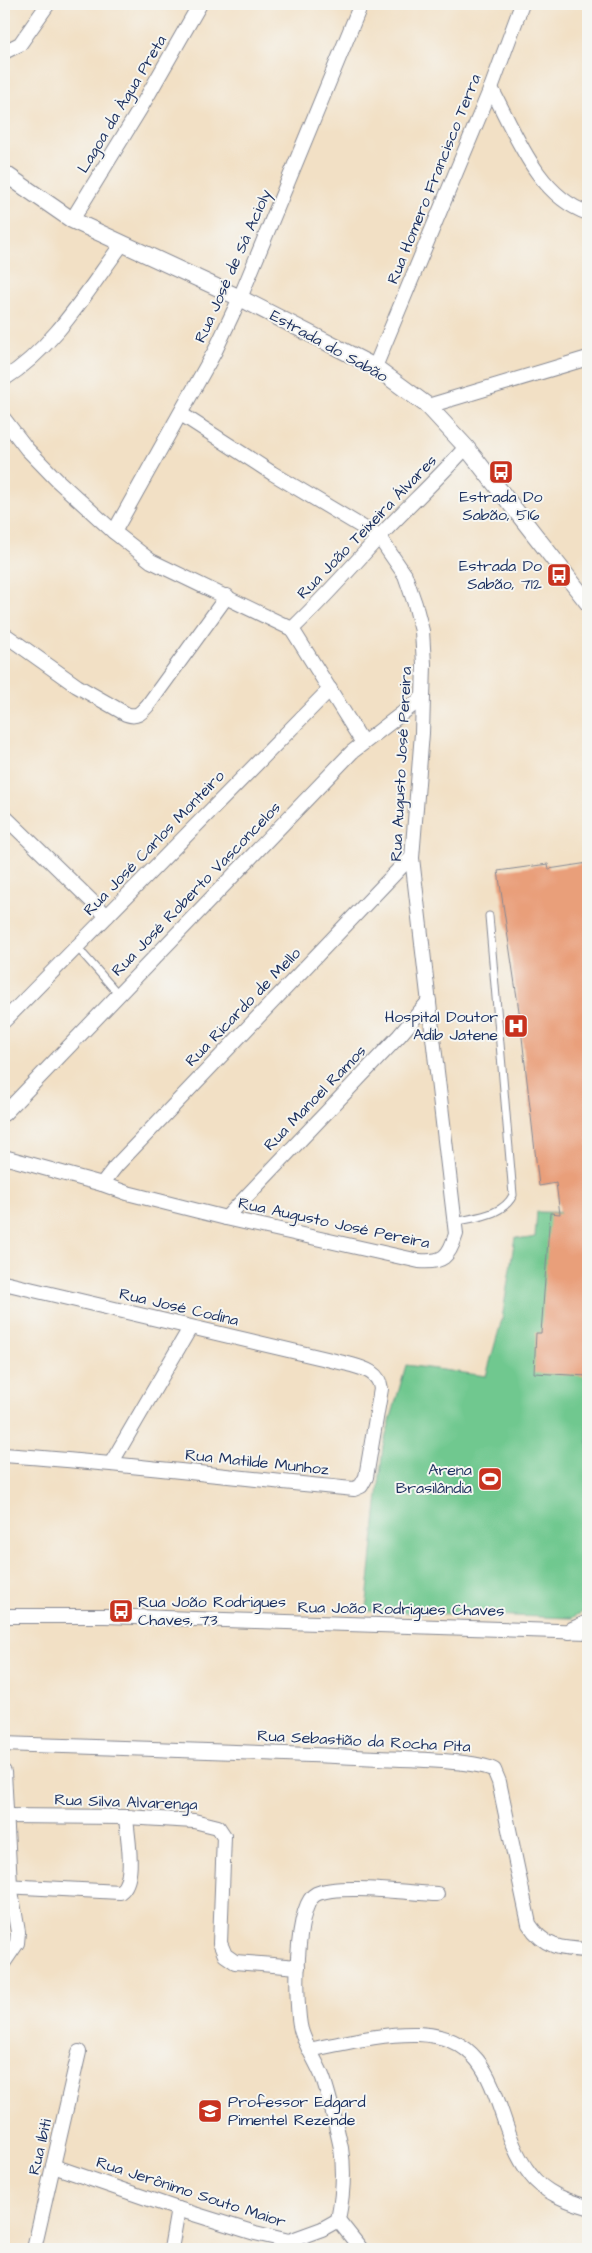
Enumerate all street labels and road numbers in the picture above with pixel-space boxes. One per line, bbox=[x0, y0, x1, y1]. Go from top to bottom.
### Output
street label: Lagoa da Àgua Preta bbox=[72, 31, 173, 178]
street label: Rua Homero Francisco Terra bbox=[382, 71, 486, 287]
street label: Rua José de Sá Acioly bbox=[189, 186, 278, 347]
street label: Estrada do Sabão bbox=[266, 304, 392, 388]
street label: Rua João Teixeira Álvares bbox=[292, 450, 442, 604]
street label: Rua Augusto José Pereira bbox=[385, 666, 418, 862]
street label: Rua José Carlos Monteiro bbox=[79, 765, 229, 921]
street label: Rua José Roberto Vasconcelos bbox=[106, 797, 286, 981]
street label: Rua Ricardo de Mello bbox=[180, 943, 306, 1071]
street label: Rua Manoel Ramos bbox=[259, 1040, 371, 1156]
street label: Rua Augusto José Pereira bbox=[236, 1192, 432, 1255]
street label: Rua José Codina bbox=[117, 1283, 241, 1331]
street label: Rua Matilde Munhoz bbox=[184, 1444, 330, 1480]
street label: Rua João Rodrigues Chaves bbox=[297, 1596, 505, 1623]
street label: Rua Sebastião da Rocha Pita bbox=[257, 1724, 471, 1758]
street label: Rua Silva Alvarenga bbox=[54, 1789, 198, 1816]
street label: Rua Ibiti bbox=[23, 2116, 57, 2177]
street label: Rua Jerônimo Souto Maior bbox=[93, 2151, 289, 2233]

